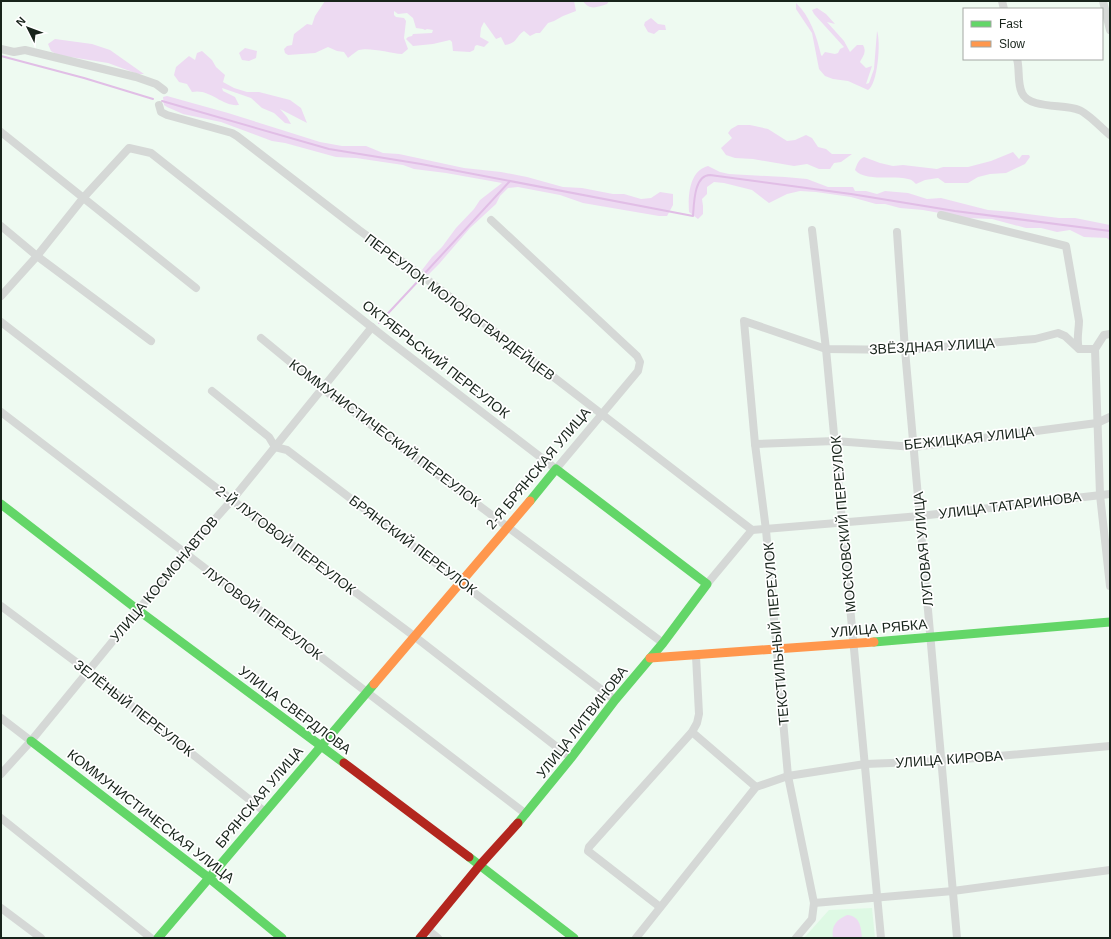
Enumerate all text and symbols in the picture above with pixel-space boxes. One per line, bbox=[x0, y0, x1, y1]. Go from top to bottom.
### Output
north arrow bbox=[8, 8, 48, 48]
legend bbox=[963, 8, 1103, 60]
text: N bbox=[13, 14, 28, 28]
text: Fast bbox=[999, 17, 1023, 31]
text: Slow bbox=[999, 37, 1025, 51]
street label: ПЕРЕУЛОК МОЛОДОГВАРДЕЙЦЕВ bbox=[362, 230, 559, 384]
street label: ОКТЯБРЬСКИЙ ПЕРЕУЛОК bbox=[359, 296, 514, 422]
street label: ЗВЁЗДНАЯ УЛИЦА bbox=[869, 335, 996, 357]
street label: КОММУНИСТИЧЕСКИЙ ПЕРЕУЛОК bbox=[286, 355, 485, 511]
street label: 2-Я БРЯНСКАЯ УЛИЦА bbox=[482, 403, 594, 532]
street label: БЕЖИЦКАЯ УЛИЦА bbox=[903, 423, 1035, 453]
street label: МОСКОВСКИЙ ПЕРЕУЛОК bbox=[826, 434, 859, 613]
street label: 2-Й ЛУГОВОЙ ПЕРЕУЛОК bbox=[213, 481, 360, 598]
street label: УЛИЦА ТАТАРИНОВА bbox=[938, 488, 1083, 522]
street label: ЛУГОВАЯ УЛИЦА bbox=[910, 490, 936, 607]
street label: БРЯНСКИЙ ПЕРЕУЛОК bbox=[346, 491, 481, 599]
street label: УЛИЦА КОСМОНАВТОВ bbox=[107, 513, 221, 645]
street label: ТЕКСТИЛЬНЫЙ ПЕРЕУЛОК bbox=[759, 541, 792, 726]
street label: ЛУГОВОЙ ПЕРЕУЛОК bbox=[201, 562, 327, 663]
street label: УЛИЦА РЯБКА bbox=[830, 616, 929, 640]
street label: ЗЕЛЁНЫЙ ПЕРЕУЛОК bbox=[71, 655, 198, 760]
street label: УЛИЦА ЛИТВИНОВА bbox=[533, 662, 631, 781]
street label: УЛИЦА СВЕРДЛОВА bbox=[236, 663, 355, 758]
street label: БРЯНСКАЯ УЛИЦА bbox=[212, 743, 307, 851]
street label: КОММУНИСТИЧЕСКАЯ УЛИЦА bbox=[64, 746, 238, 886]
street label: УЛИЦА КИРОВА bbox=[895, 747, 1004, 771]

